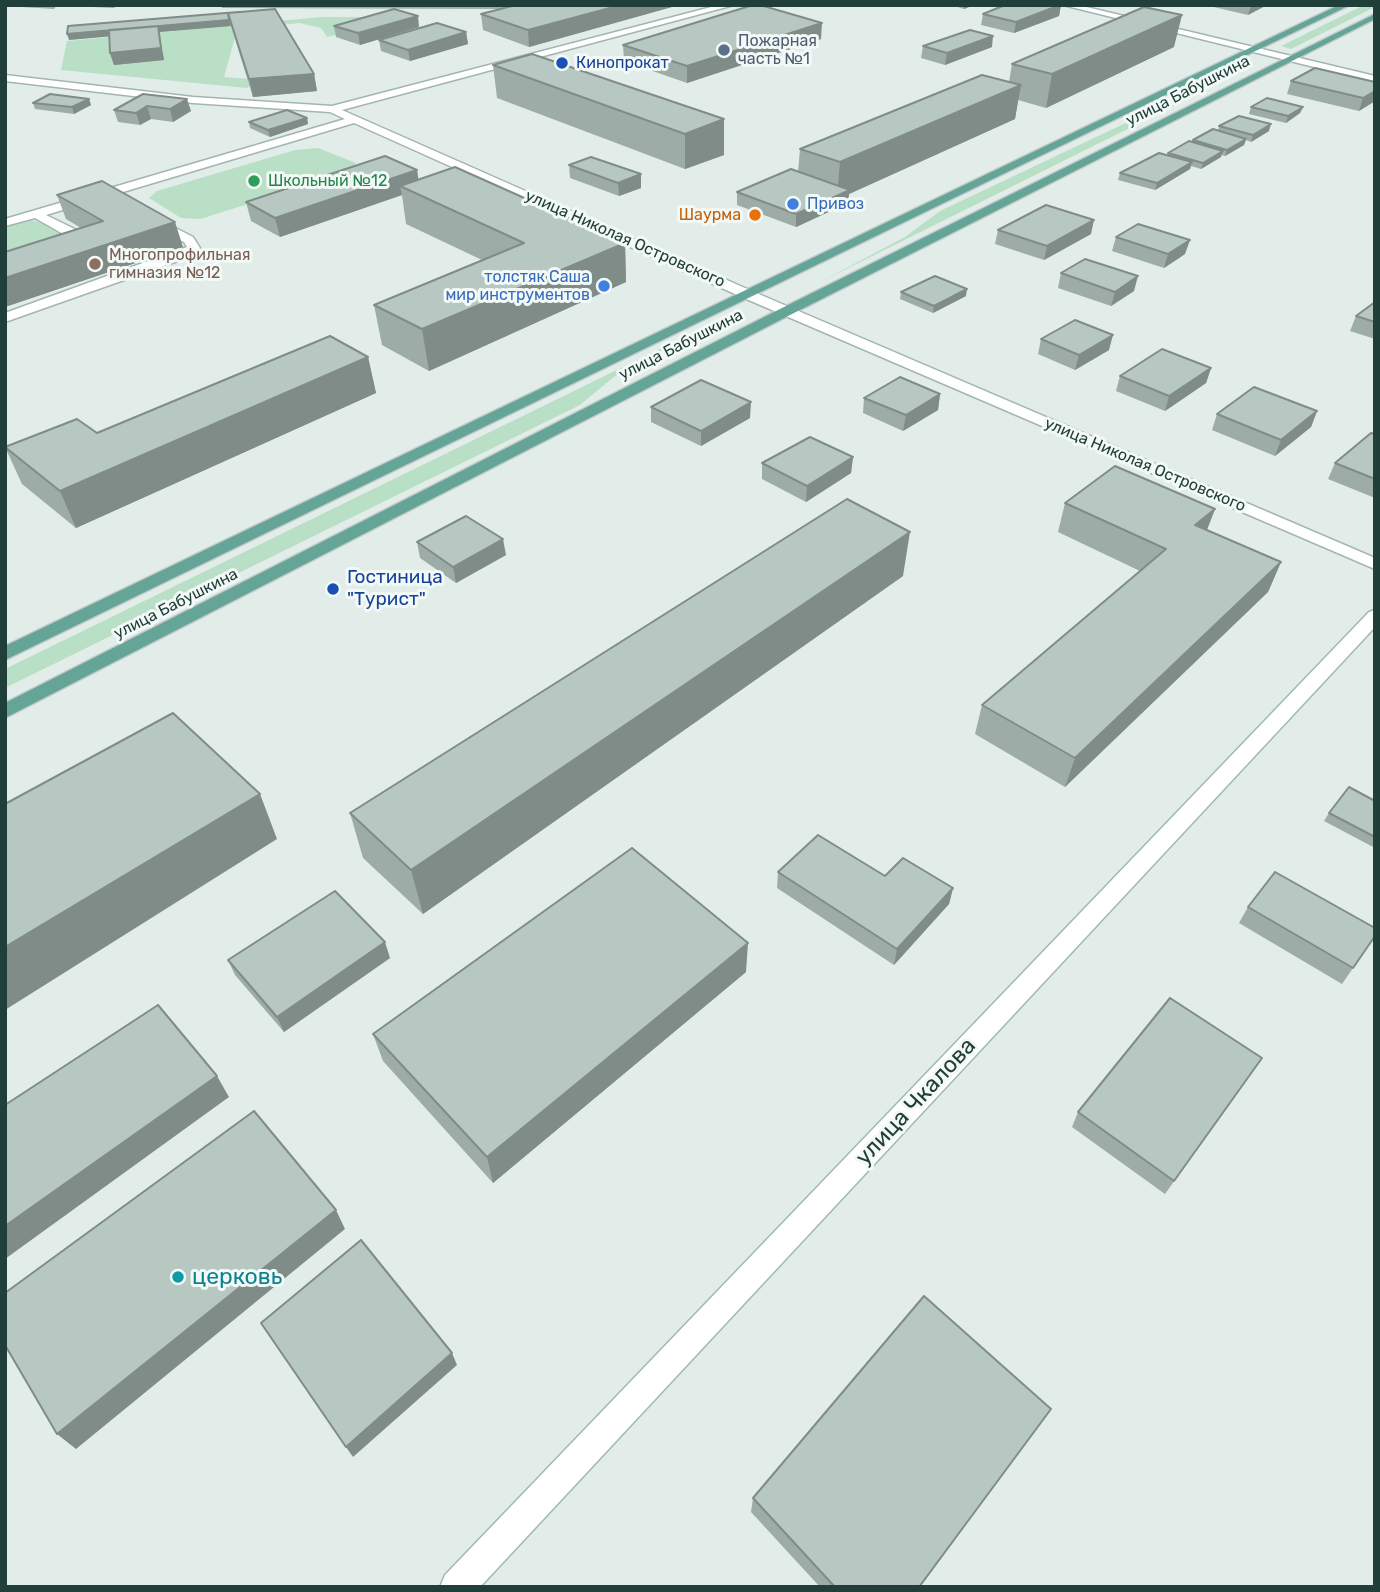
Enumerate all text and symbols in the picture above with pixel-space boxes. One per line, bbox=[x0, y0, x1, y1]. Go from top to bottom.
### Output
place label: Пожарная часть №1 bbox=[738, 31, 817, 69]
marker: Пожарная часть №1 bbox=[716, 42, 732, 58]
street label: улица Бабушкина bbox=[1123, 51, 1253, 131]
place label: Кинопрокат bbox=[576, 53, 669, 73]
marker: Кинопрокат bbox=[554, 55, 570, 71]
place label: Школьный №12 bbox=[268, 171, 387, 191]
marker: Школьный №12 bbox=[246, 173, 262, 189]
street label: улица Николая Островского bbox=[522, 186, 728, 292]
place label: Привоз bbox=[807, 194, 864, 214]
marker: Привоз bbox=[785, 196, 801, 212]
place label: Шаурма bbox=[679, 205, 741, 225]
marker: Шаурма bbox=[747, 207, 763, 223]
place label: Многопрофильная гимназия №12 bbox=[109, 245, 251, 283]
marker: Многопрофильная гимназия №12 bbox=[87, 256, 103, 272]
place label: толстяк Саша мир инструментов bbox=[445, 267, 590, 305]
marker: толстяк Саша мир инструментов bbox=[596, 278, 612, 294]
street label: улица Бабушкина bbox=[616, 305, 746, 385]
street label: улица Николая Островского bbox=[1041, 414, 1249, 516]
street label: улица Бабушкина bbox=[111, 564, 241, 644]
place label: Гостиница "Турист" bbox=[347, 567, 443, 611]
marker: Гостиница "Турист" bbox=[325, 581, 341, 597]
street label: улица Чкалова bbox=[850, 1033, 982, 1171]
place label: церковь bbox=[192, 1263, 282, 1291]
marker: церковь bbox=[170, 1269, 186, 1285]

